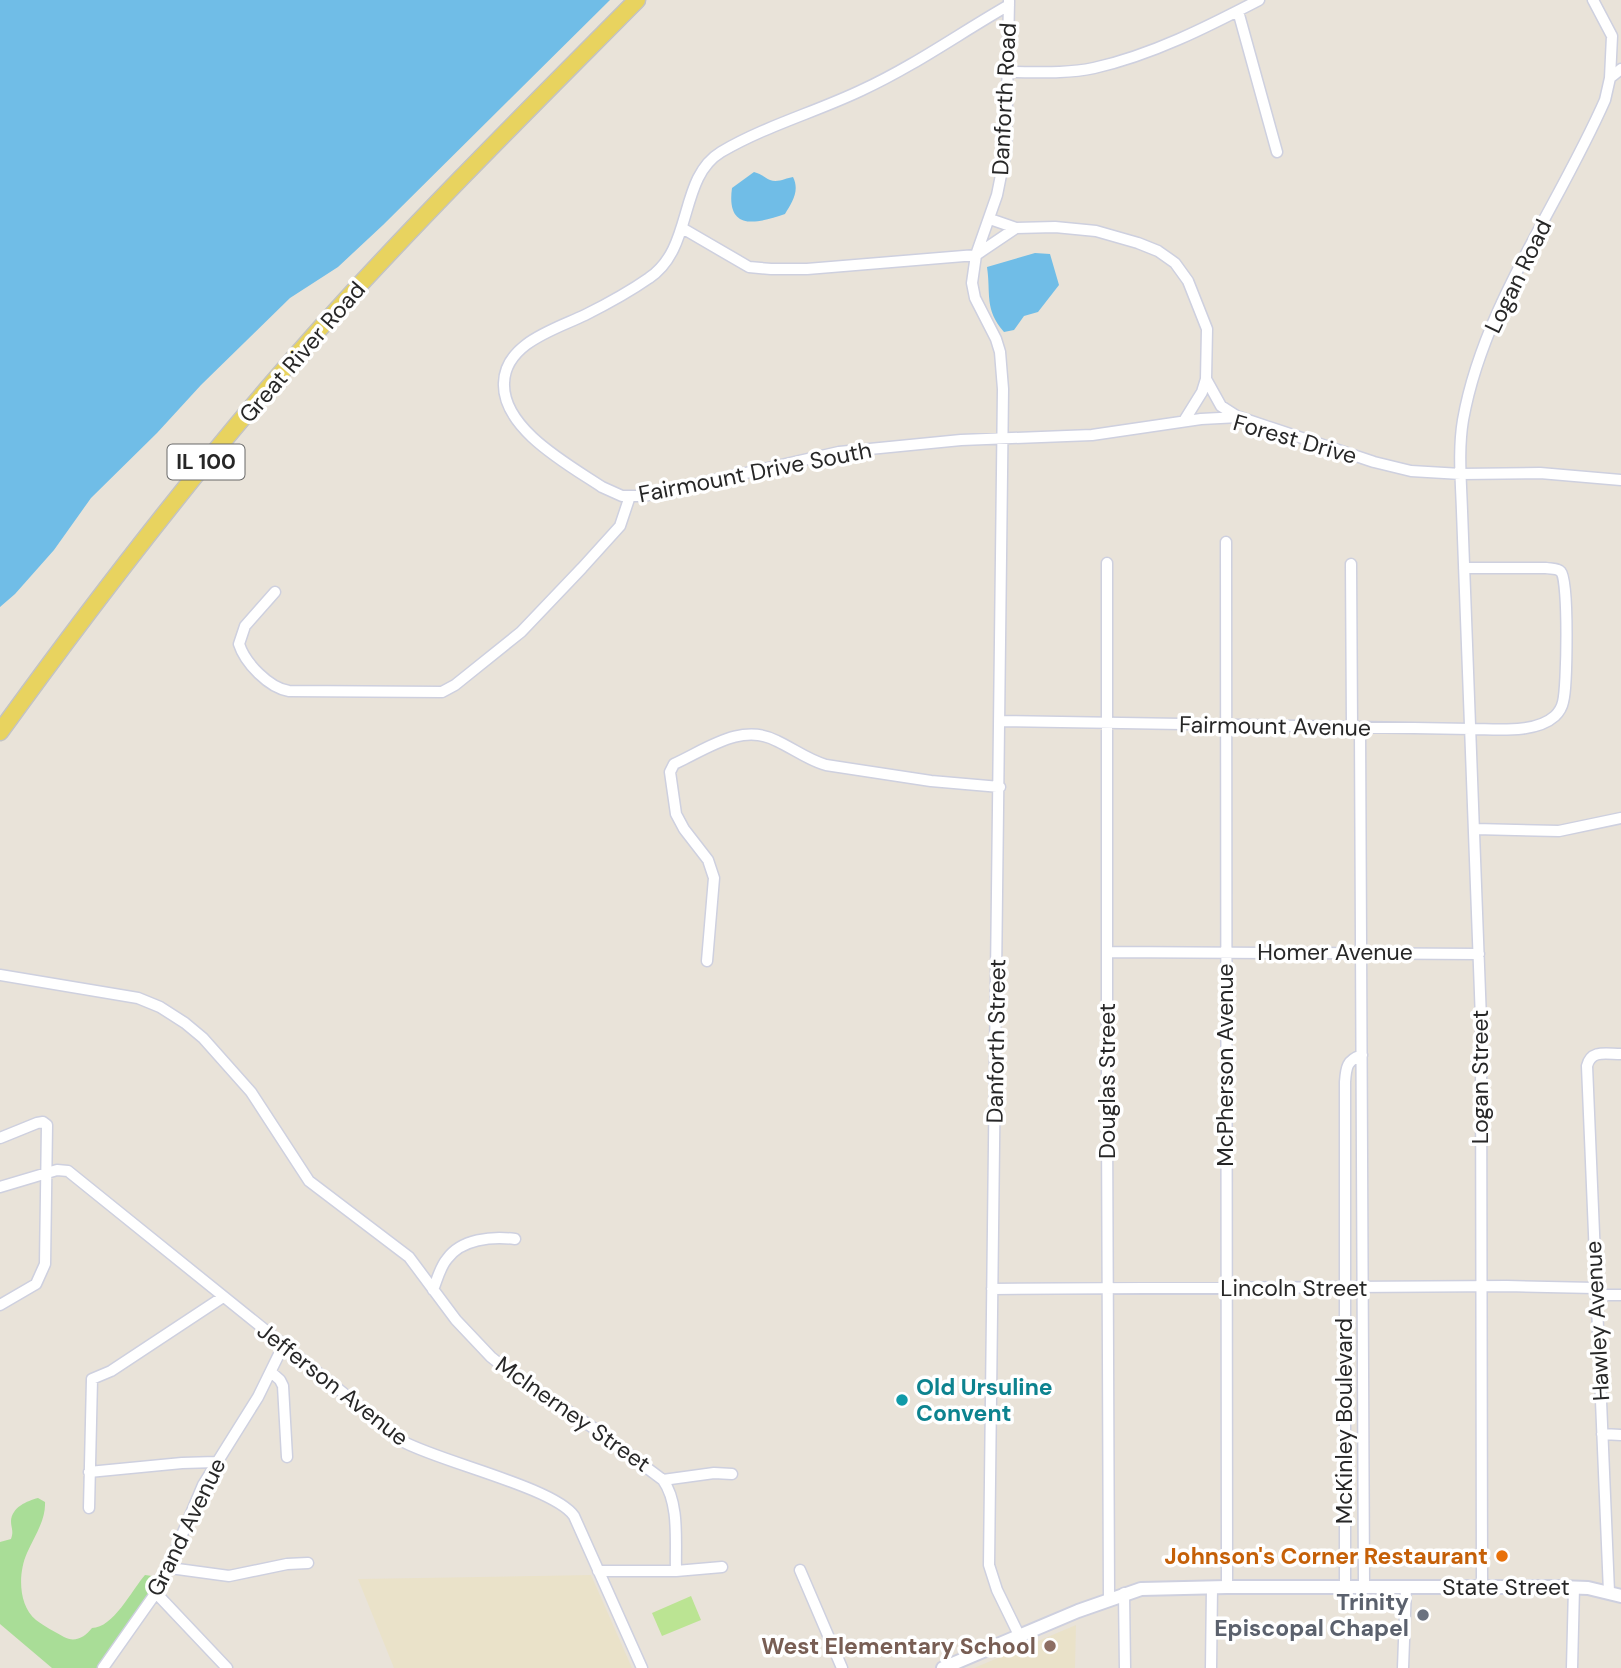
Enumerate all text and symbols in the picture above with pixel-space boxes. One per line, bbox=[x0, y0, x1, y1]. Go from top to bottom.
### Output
street label: Danforth Road bbox=[985, 22, 1023, 176]
street label: Logan Road bbox=[1478, 214, 1558, 338]
street label: Great River Road bbox=[232, 275, 372, 429]
street label: Forest Drive bbox=[1230, 407, 1360, 471]
street label: Fairmount Drive South bbox=[636, 435, 874, 509]
road number: IL 100 bbox=[168, 444, 244, 480]
street label: Fairmount Avenue bbox=[1179, 709, 1371, 743]
street label: Homer Avenue bbox=[1257, 937, 1413, 967]
street label: Danforth Street bbox=[980, 958, 1012, 1124]
street label: McPherson Avenue bbox=[1210, 963, 1240, 1167]
street label: Douglas Street bbox=[1092, 1003, 1122, 1159]
street label: Logan Street bbox=[1465, 1010, 1495, 1144]
street label: Hawley Avenue bbox=[1578, 1240, 1616, 1402]
street label: Lincoln Street bbox=[1220, 1273, 1368, 1303]
street label: Jefferson Avenue bbox=[251, 1316, 415, 1452]
street label: McKinley Boulevard bbox=[1329, 1318, 1359, 1524]
street label: McInerney Street bbox=[490, 1349, 656, 1479]
place label: Old Ursuline Convent bbox=[916, 1372, 1053, 1428]
marker: Old Ursuline Convent bbox=[894, 1392, 910, 1408]
street label: Grand Avenue bbox=[140, 1453, 232, 1601]
place label: Johnson's Corner Restaurant bbox=[1164, 1541, 1488, 1571]
marker: Johnson's Corner Restaurant bbox=[1494, 1548, 1510, 1564]
street label: State Street bbox=[1442, 1572, 1570, 1602]
place label: Trinity Episcopal Chapel bbox=[1214, 1587, 1409, 1643]
marker: Trinity Episcopal Chapel bbox=[1415, 1607, 1431, 1623]
place label: West Elementary School bbox=[761, 1631, 1036, 1661]
marker: West Elementary School bbox=[1042, 1638, 1058, 1654]

